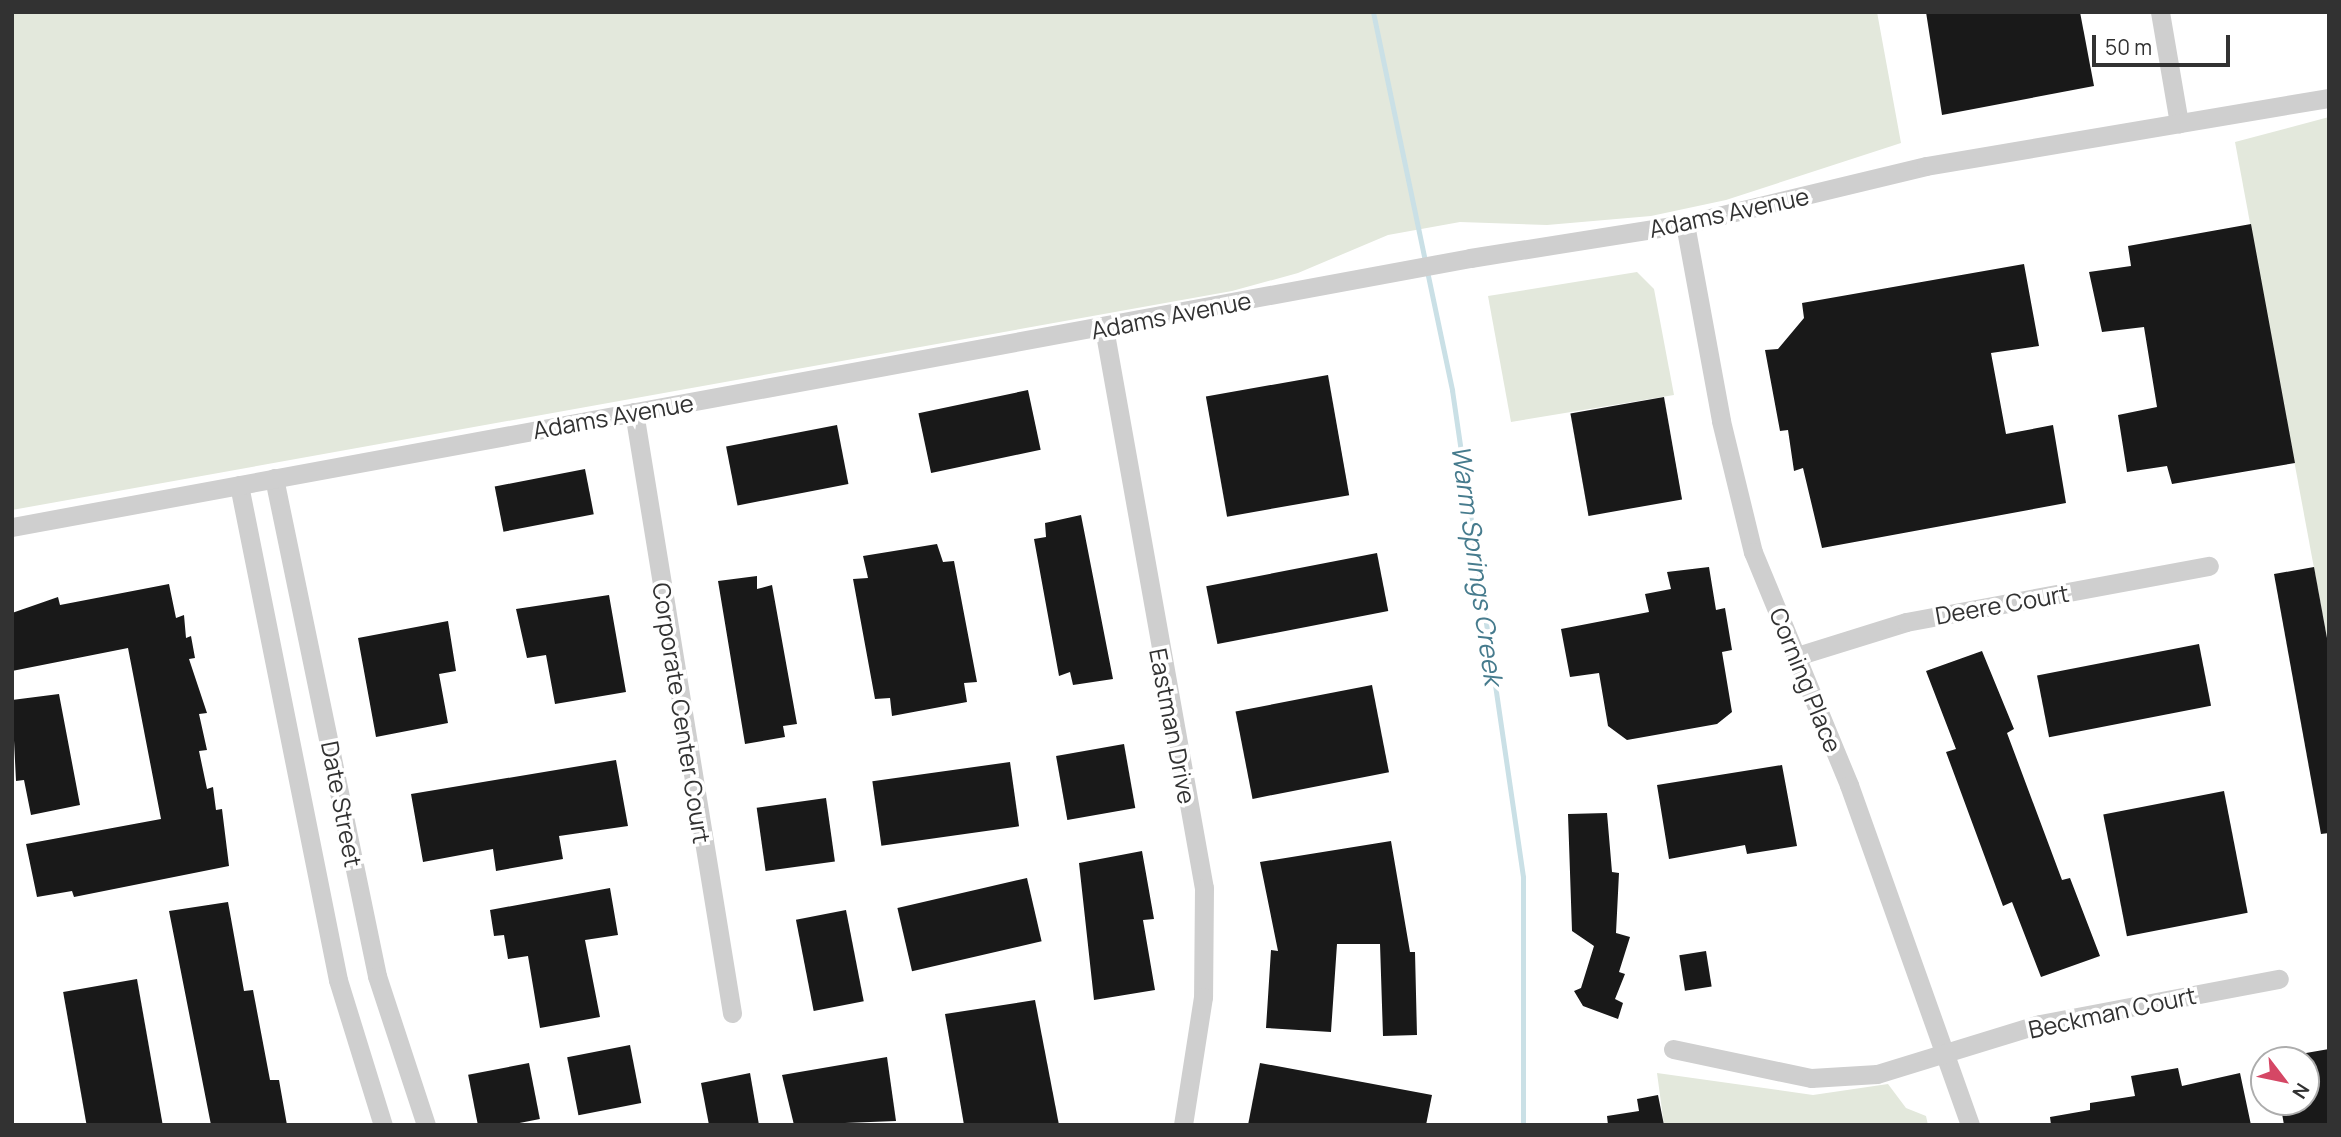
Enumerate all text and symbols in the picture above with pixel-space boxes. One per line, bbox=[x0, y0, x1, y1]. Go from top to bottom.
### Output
scale bar bbox=[2096, 21, 2234, 65]
text: 50 m bbox=[2105, 33, 2152, 61]
street label: Adams Avenue bbox=[1646, 181, 1812, 243]
street label: Adams Avenue bbox=[1088, 285, 1254, 345]
street label: Adams Avenue bbox=[530, 388, 696, 444]
water label: Warm Springs Creek bbox=[1445, 443, 1509, 687]
street label: Deere Court bbox=[1933, 578, 2071, 630]
street label: Corporate Center Court bbox=[647, 581, 717, 845]
street label: Corning Place bbox=[1764, 603, 1848, 757]
street label: Eastman Drive bbox=[1144, 646, 1202, 806]
street label: Date Street bbox=[316, 738, 368, 870]
street label: Beckman Court bbox=[2026, 980, 2198, 1044]
north arrow bbox=[2250, 1046, 2320, 1116]
text: N bbox=[2286, 1078, 2316, 1104]

